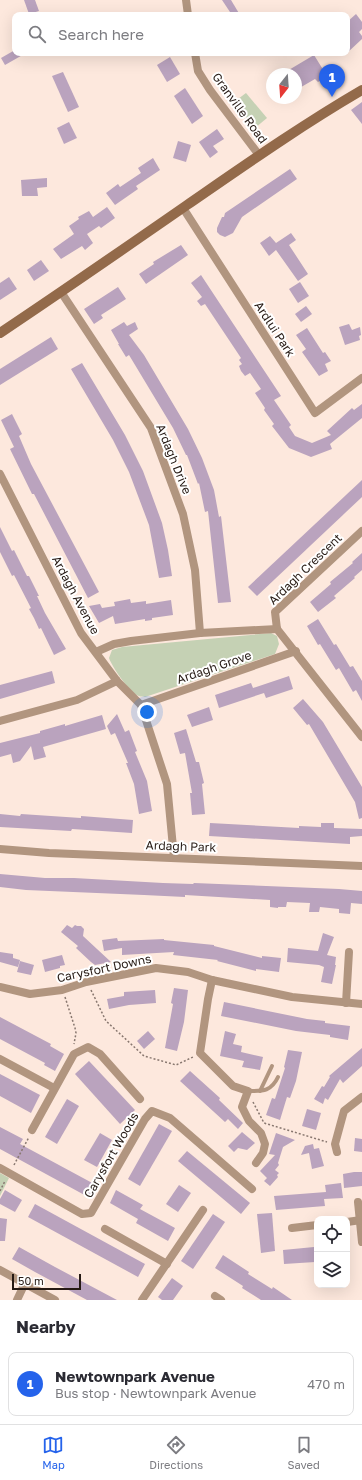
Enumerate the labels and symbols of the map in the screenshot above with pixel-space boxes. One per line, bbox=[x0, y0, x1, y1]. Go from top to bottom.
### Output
pin: 1 bbox=[319, 64, 345, 97]
north arrow bbox=[266, 68, 302, 104]
street label: Granville Road bbox=[209, 70, 271, 146]
street label: Ardlui Park bbox=[251, 298, 299, 360]
street label: Ardagh Drive bbox=[153, 422, 195, 496]
street label: Ardagh Crescent bbox=[265, 530, 345, 608]
street label: Ardagh Avenue bbox=[49, 553, 103, 637]
street label: Ardagh Grove bbox=[175, 647, 253, 687]
your location bbox=[137, 702, 157, 722]
street label: Ardagh Park bbox=[146, 837, 217, 855]
street label: Carysfort Downs bbox=[55, 951, 153, 985]
street label: Carysfort Woods bbox=[80, 1109, 142, 1201]
scale bar bbox=[12, 1272, 81, 1291]

